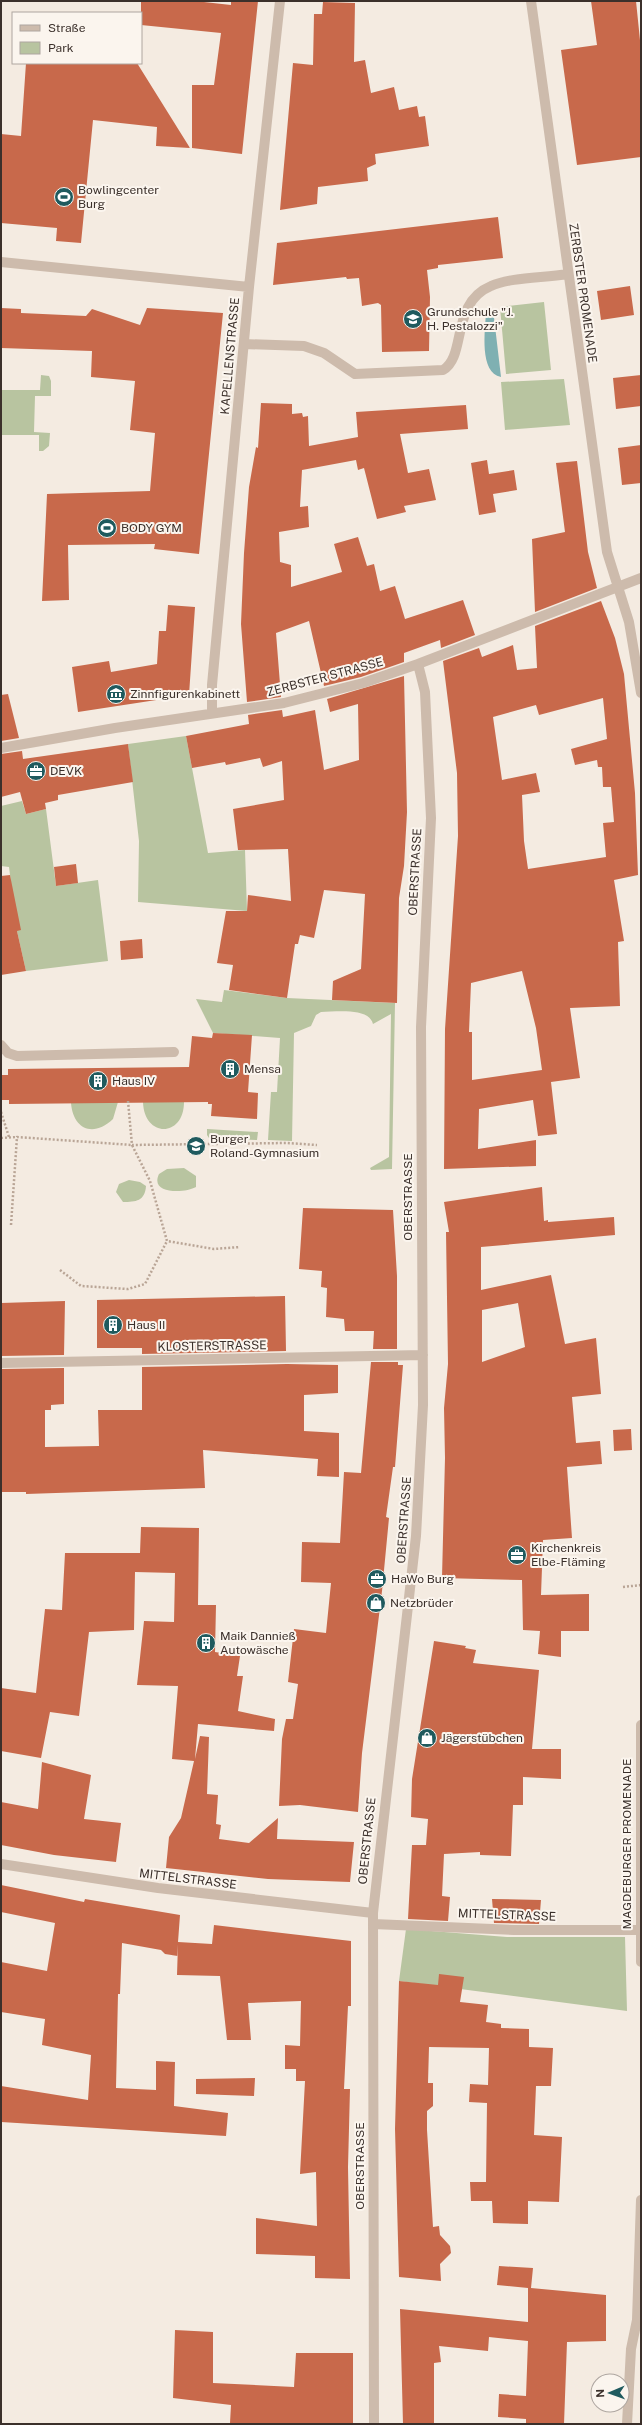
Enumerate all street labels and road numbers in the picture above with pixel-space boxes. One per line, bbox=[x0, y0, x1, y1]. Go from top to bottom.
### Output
street label: ZERBSTER PROMENADE bbox=[566, 222, 600, 364]
street label: KAPELLENSTRASSE bbox=[218, 297, 242, 415]
street label: ZERBSTER STRASSE bbox=[265, 655, 385, 699]
street label: OBERSTRASSE bbox=[406, 828, 424, 916]
street label: OBERSTRASSE bbox=[401, 1153, 415, 1241]
street label: KLOSTERSTRASSE bbox=[157, 1338, 267, 1354]
street label: OBERSTRASSE bbox=[394, 1476, 414, 1564]
street label: MAGDEBURGER PROMENADE bbox=[620, 1758, 634, 1930]
street label: OBERSTRASSE bbox=[355, 1797, 379, 1885]
street label: MITTELSTRASSE bbox=[138, 1866, 238, 1892]
street label: MITTELSTRASSE bbox=[458, 1906, 556, 1924]
street label: OBERSTRASSE bbox=[353, 2122, 367, 2210]

